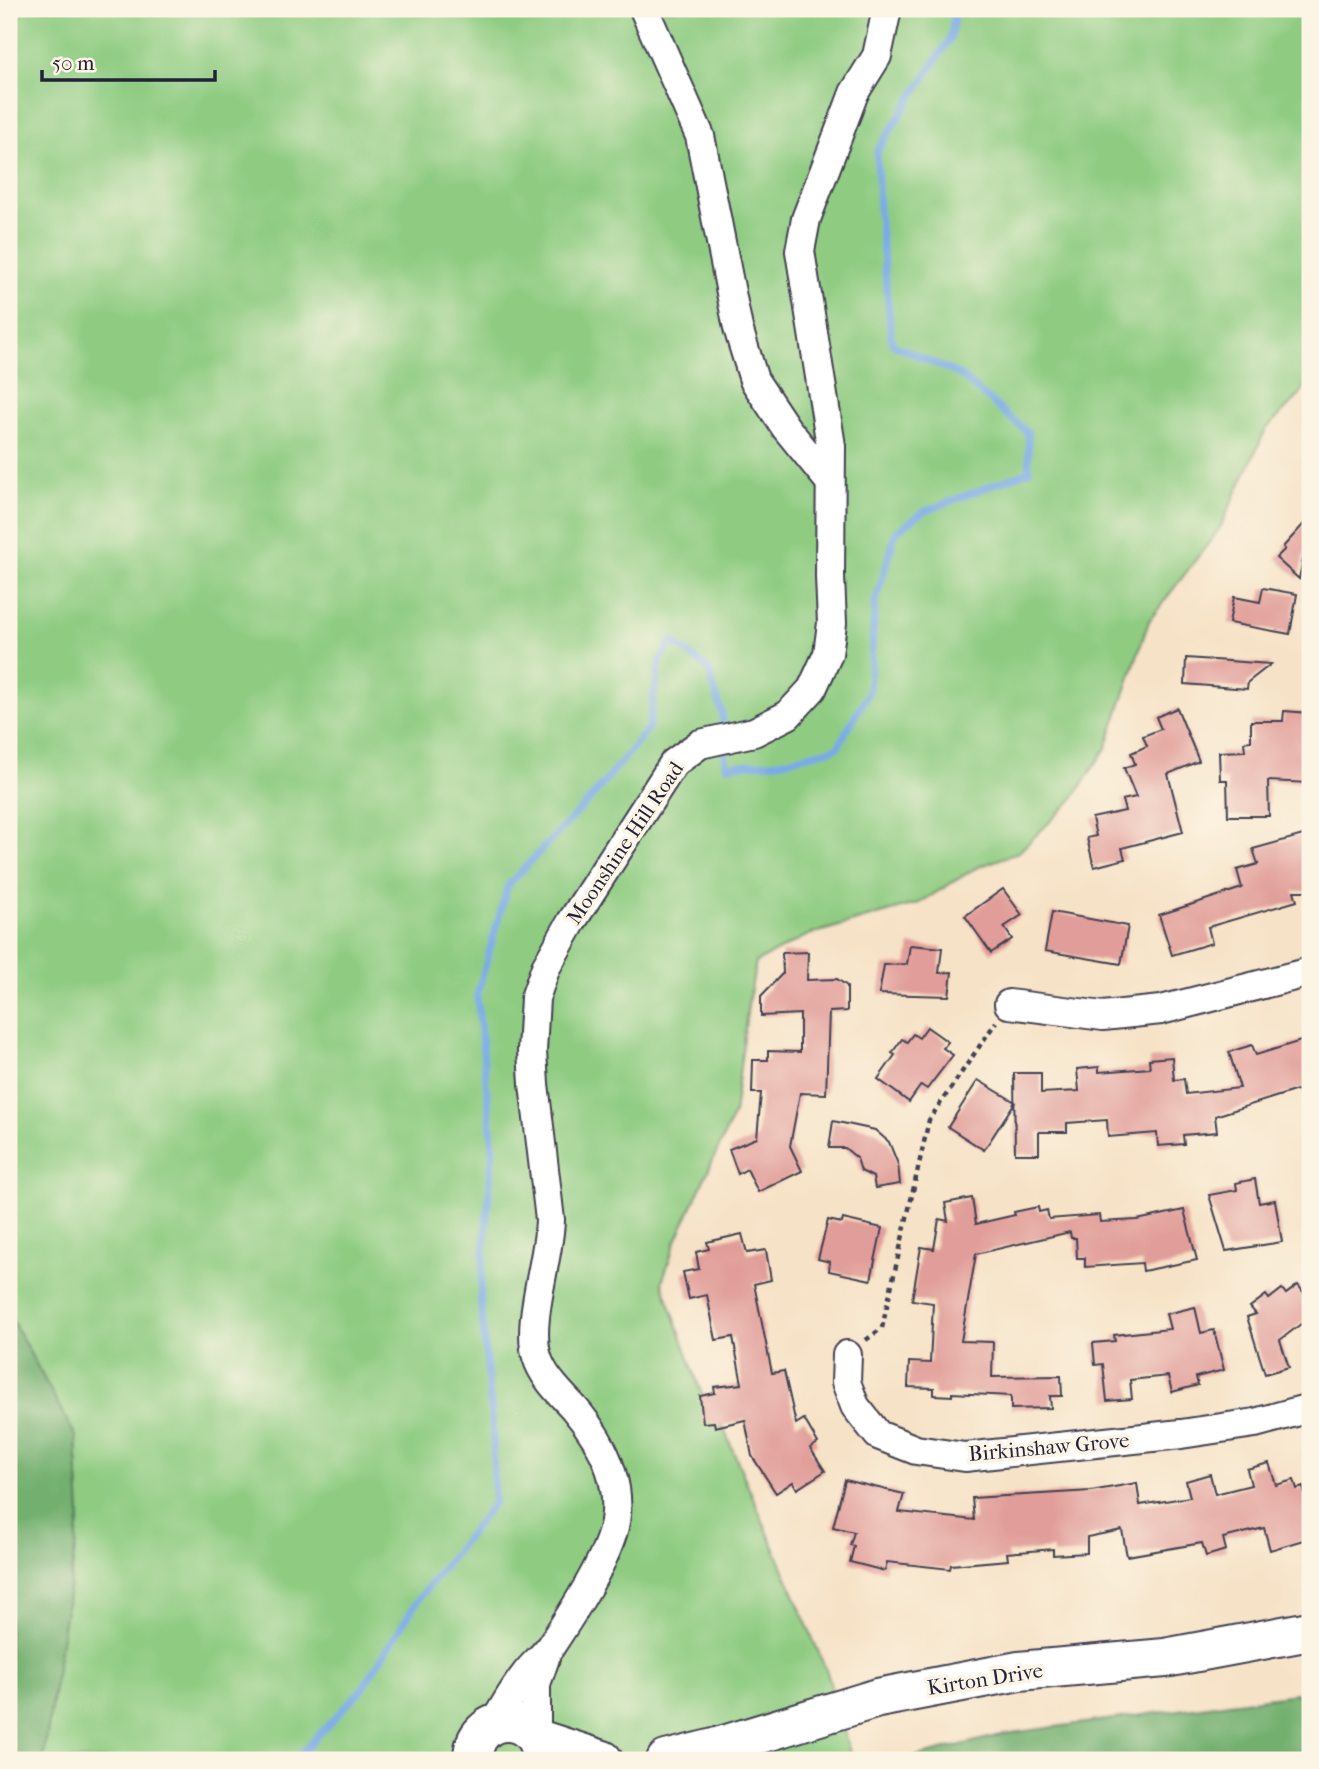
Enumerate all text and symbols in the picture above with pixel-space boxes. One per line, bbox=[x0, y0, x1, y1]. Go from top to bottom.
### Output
scale bar bbox=[42, 38, 215, 82]
text: 50 m bbox=[52, 51, 95, 75]
street label: Moonshine Hill Road bbox=[562, 757, 689, 929]
street label: Birkinshaw Grove bbox=[968, 1428, 1130, 1466]
street label: Kirton Drive bbox=[926, 1658, 1044, 1700]

